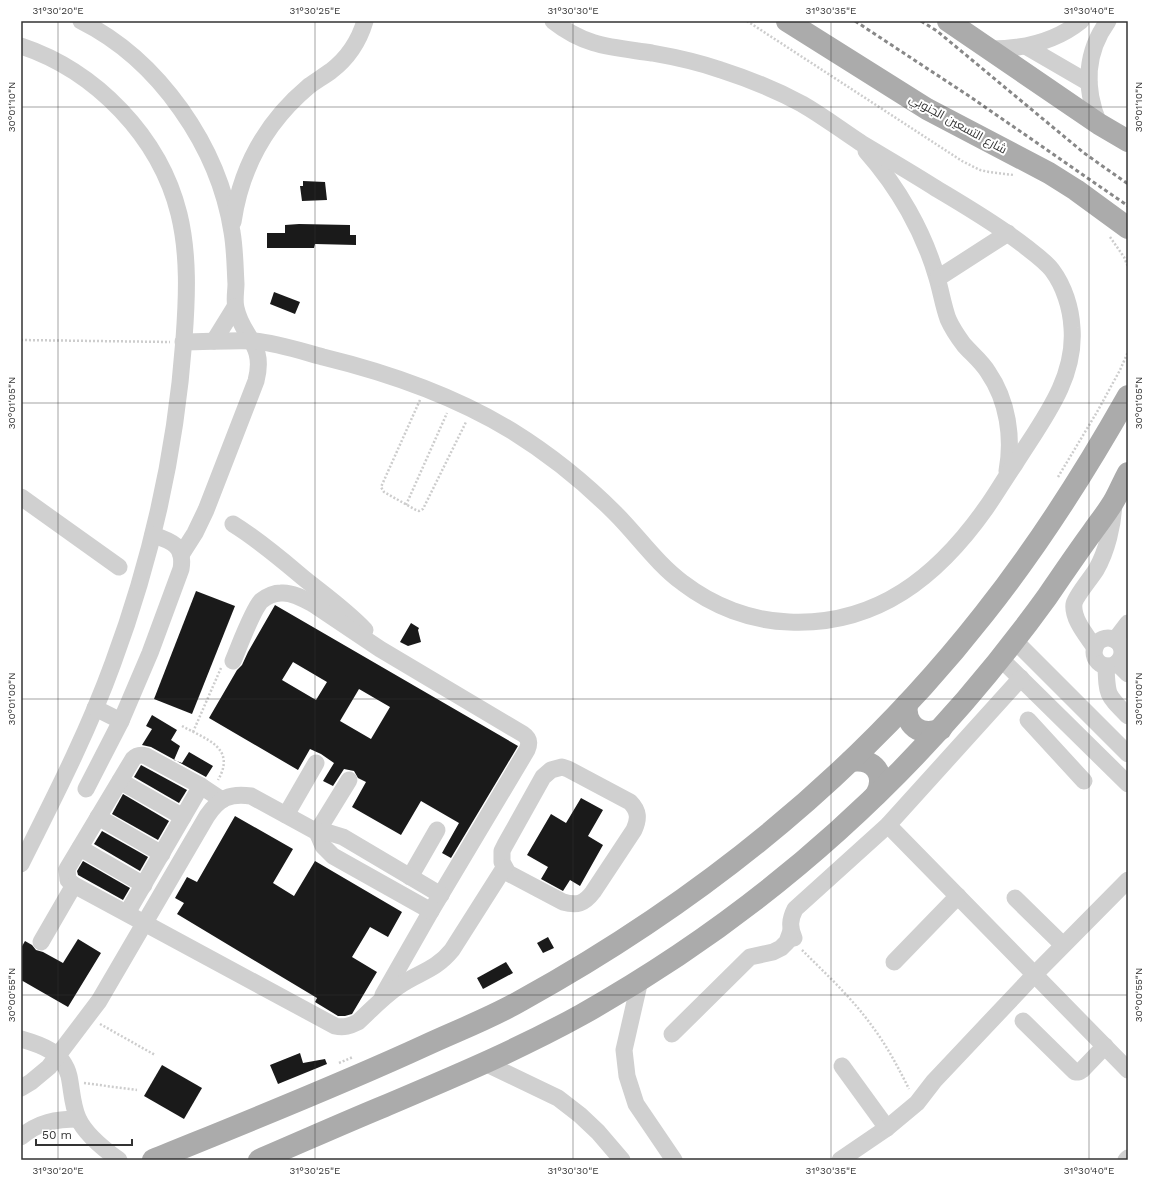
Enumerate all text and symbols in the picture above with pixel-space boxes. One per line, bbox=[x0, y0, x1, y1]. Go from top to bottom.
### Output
text: 31°30'20"E bbox=[32, 5, 84, 16]
text: 31°30'25"E bbox=[290, 5, 340, 16]
text: 31°30'30"E bbox=[547, 5, 599, 16]
text: 31°30'35"E bbox=[806, 5, 856, 16]
text: 31°30'40"E bbox=[1064, 5, 1114, 16]
text: 30°01'10"N bbox=[6, 82, 17, 132]
text: 30°01'10"N bbox=[1133, 82, 1144, 132]
street label: شارع التسعين الجنوبي bbox=[905, 91, 1009, 159]
text: 30°01'05"N bbox=[6, 377, 17, 429]
text: 30°01'05"N bbox=[1133, 377, 1144, 429]
text: 30°01'00"N bbox=[6, 673, 17, 725]
text: 30°01'00"N bbox=[1133, 673, 1144, 725]
text: 30°00'55"N bbox=[6, 968, 17, 1022]
text: 30°00'55"N bbox=[1133, 968, 1144, 1022]
scale bar bbox=[36, 1121, 132, 1147]
text: 50 m bbox=[42, 1128, 72, 1142]
text: 31°30'20"E bbox=[32, 1165, 84, 1176]
text: 31°30'25"E bbox=[290, 1165, 340, 1176]
text: 31°30'30"E bbox=[547, 1165, 599, 1176]
text: 31°30'35"E bbox=[806, 1165, 856, 1176]
text: 31°30'40"E bbox=[1064, 1165, 1114, 1176]

